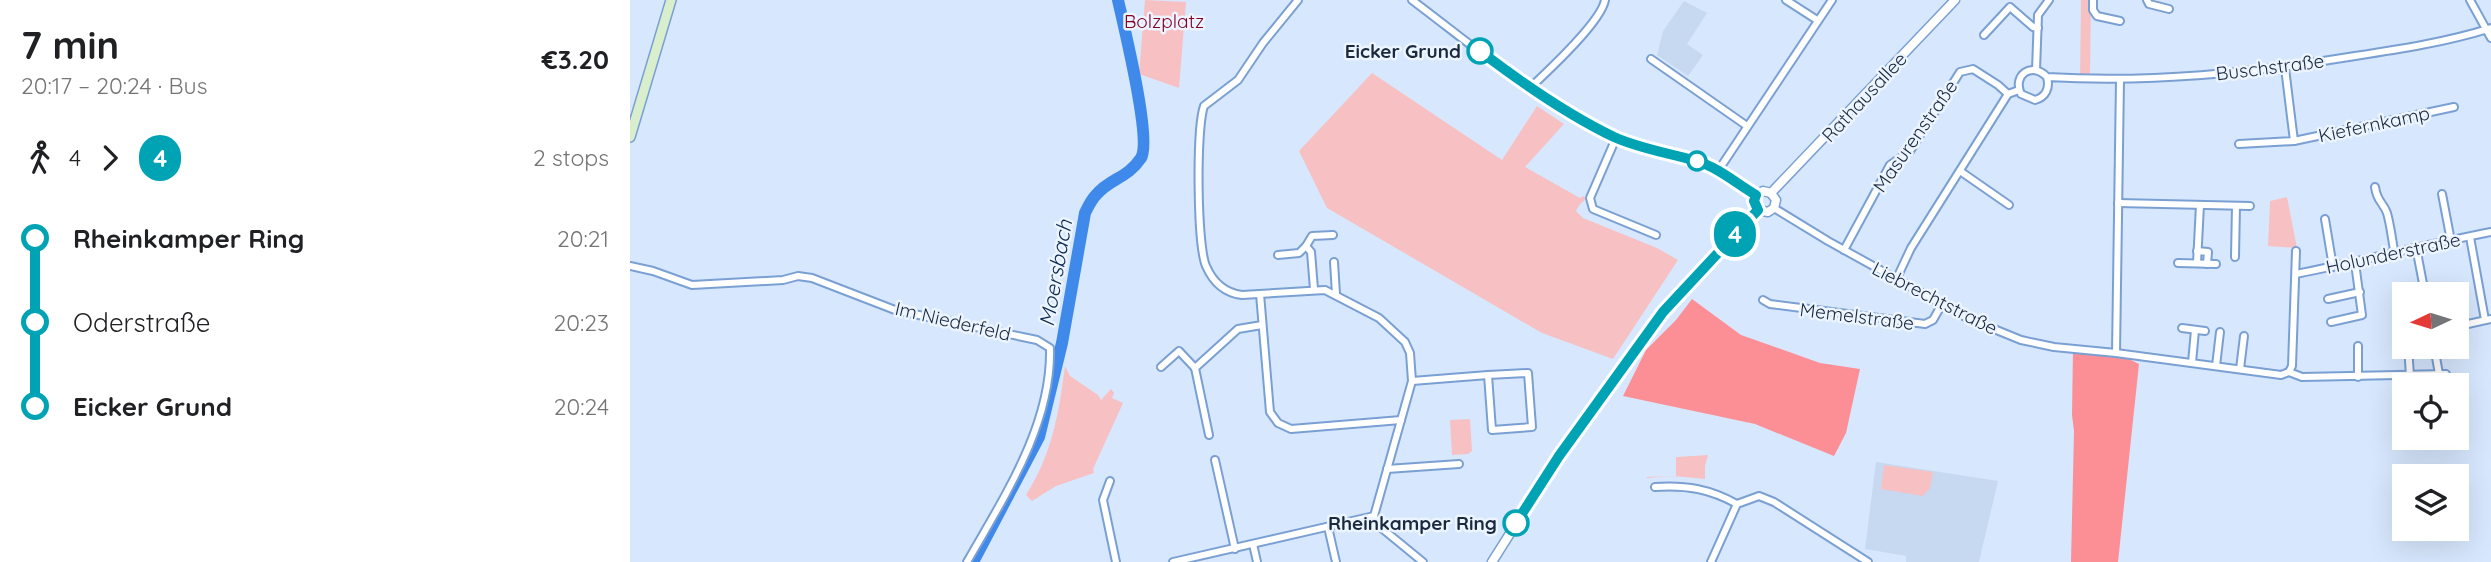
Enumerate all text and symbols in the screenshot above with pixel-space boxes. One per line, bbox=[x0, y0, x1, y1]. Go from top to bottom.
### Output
park label: Bolzplatz bbox=[1124, 9, 1204, 33]
text: 7 min bbox=[21, 21, 119, 69]
marker: Eicker Grund bbox=[1467, 38, 1493, 64]
place label: Eicker Grund bbox=[1345, 39, 1461, 63]
text: €3.20 bbox=[542, 43, 609, 76]
street label: Rathausallee bbox=[1816, 47, 1912, 147]
street label: Buschstraße bbox=[2214, 48, 2326, 86]
text: 20:17 – 20:24 · Bus bbox=[21, 71, 207, 100]
street label: Masurenstraße bbox=[1867, 75, 1963, 197]
street label: Kiefernkamp bbox=[2316, 100, 2432, 148]
icon: walk bbox=[21, 139, 59, 177]
icon: forward bbox=[91, 139, 129, 177]
text: 4 bbox=[69, 143, 81, 172]
text: 4 bbox=[153, 143, 167, 173]
text: 2 stops bbox=[533, 143, 609, 172]
unlabelled marker bbox=[1687, 151, 1707, 171]
line badge: 4 bbox=[1712, 211, 1758, 257]
water label: Moersbach bbox=[1033, 216, 1077, 328]
text: 4 bbox=[1728, 219, 1742, 249]
text: Rheinkamper Ring bbox=[73, 222, 304, 255]
text: 20:21 bbox=[557, 224, 609, 253]
street label: Holunderstraße bbox=[2324, 227, 2462, 279]
street label: Liebrechtstraße bbox=[1868, 256, 2002, 340]
north arrow bbox=[2392, 282, 2469, 359]
map controls bbox=[2392, 282, 2469, 541]
street label: Im Niederfeld bbox=[893, 296, 1013, 346]
street label: Memelstraße bbox=[1798, 297, 1916, 335]
text: Oderstraße bbox=[73, 306, 211, 339]
text: 20:23 bbox=[553, 308, 609, 337]
button: locate bbox=[2392, 373, 2469, 450]
text: Eicker Grund bbox=[73, 390, 232, 423]
text: 20:24 bbox=[554, 392, 609, 421]
button: layers bbox=[2392, 464, 2469, 541]
marker: Rheinkamper Ring bbox=[1503, 510, 1529, 536]
place label: Rheinkamper Ring bbox=[1328, 511, 1497, 535]

